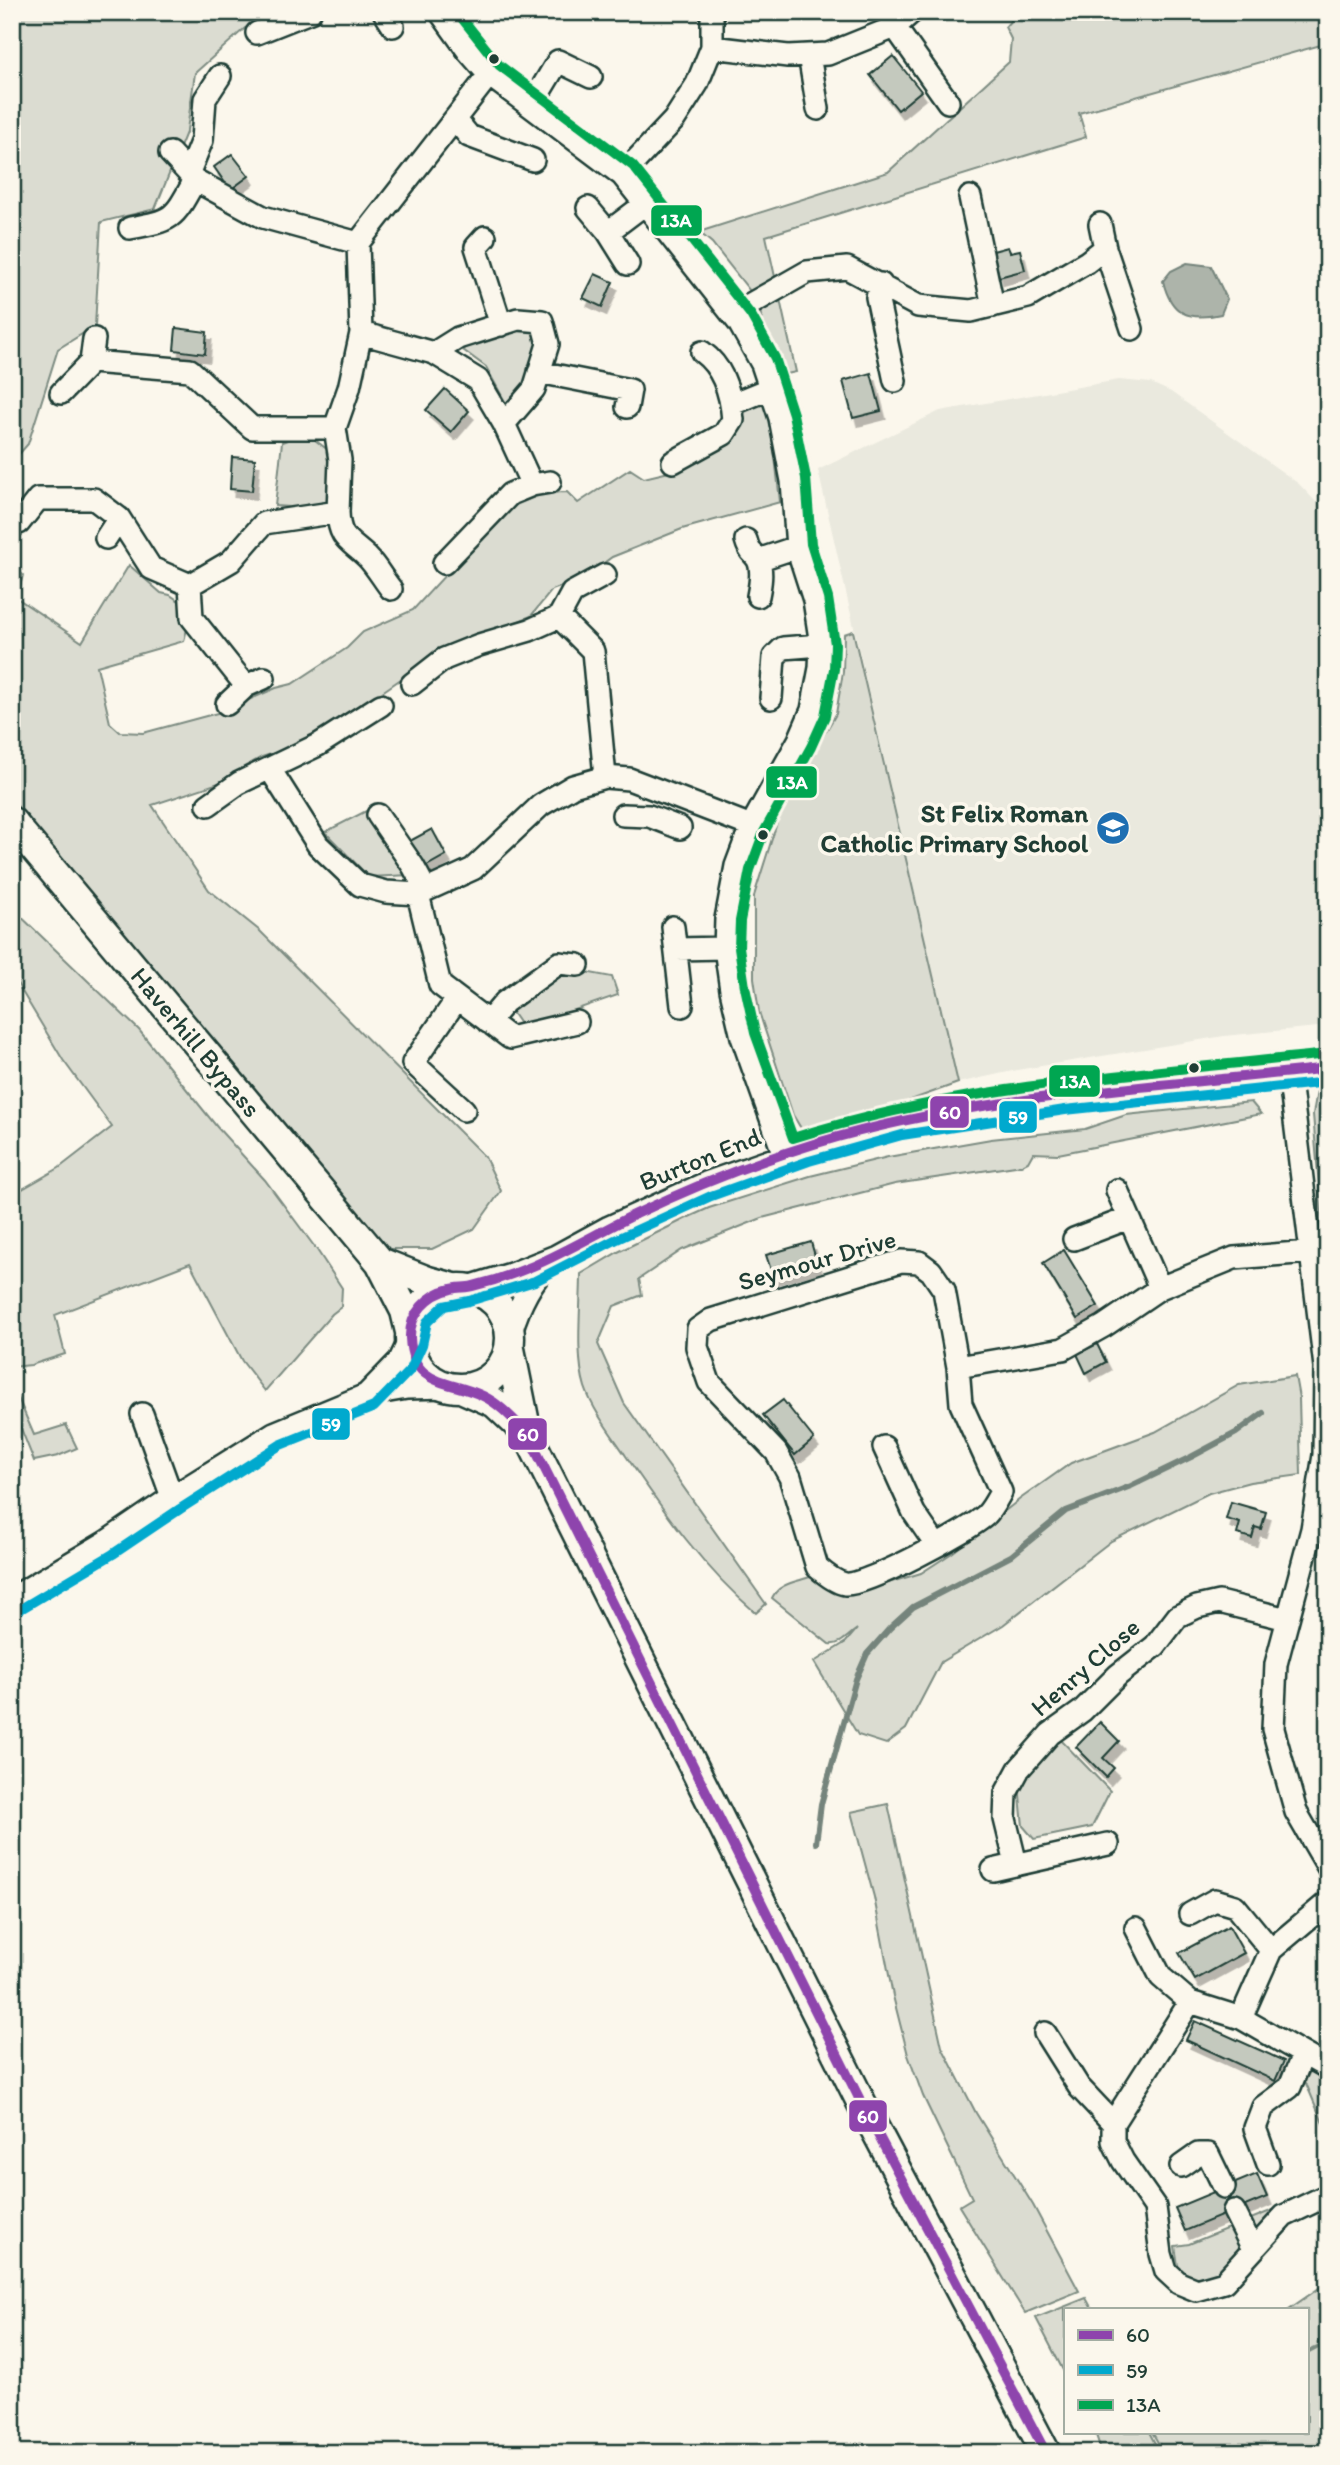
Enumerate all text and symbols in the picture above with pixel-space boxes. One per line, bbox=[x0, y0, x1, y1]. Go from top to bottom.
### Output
unlabelled marker bbox=[487, 52, 501, 66]
line badge: 13A bbox=[650, 204, 703, 237]
text: 13A bbox=[660, 209, 692, 232]
line badge: 13A bbox=[765, 765, 818, 799]
text: 13A bbox=[776, 771, 808, 794]
place label: St Felix Roman Catholic Primary School bbox=[821, 797, 1089, 859]
school or university icon: St Felix Roman Catholic Primary School bbox=[1094, 809, 1132, 847]
unlabelled marker bbox=[756, 828, 770, 842]
street label: Haverhill Bypass bbox=[124, 960, 268, 1124]
unlabelled marker bbox=[1187, 1061, 1201, 1075]
line badge: 13A bbox=[1048, 1064, 1101, 1098]
text: 13A bbox=[1059, 1070, 1091, 1093]
line badge: 60 bbox=[929, 1095, 970, 1129]
line badge: 59 bbox=[998, 1100, 1038, 1134]
text: 60 bbox=[939, 1101, 961, 1124]
text: 59 bbox=[1008, 1106, 1028, 1129]
street label: Burton End bbox=[635, 1120, 765, 1198]
street label: Seymour Drive bbox=[734, 1222, 900, 1298]
line badge: 59 bbox=[311, 1407, 351, 1441]
text: 59 bbox=[321, 1413, 341, 1436]
line badge: 60 bbox=[507, 1417, 548, 1451]
text: 60 bbox=[517, 1423, 539, 1446]
street label: Henry Close bbox=[1024, 1611, 1146, 1723]
line badge: 60 bbox=[848, 2099, 888, 2133]
text: 60 bbox=[857, 2105, 879, 2128]
legend bbox=[1064, 2308, 1308, 2434]
text: 60 bbox=[1126, 2322, 1150, 2347]
text: 59 bbox=[1126, 2358, 1148, 2383]
text: 13A bbox=[1126, 2392, 1161, 2417]

